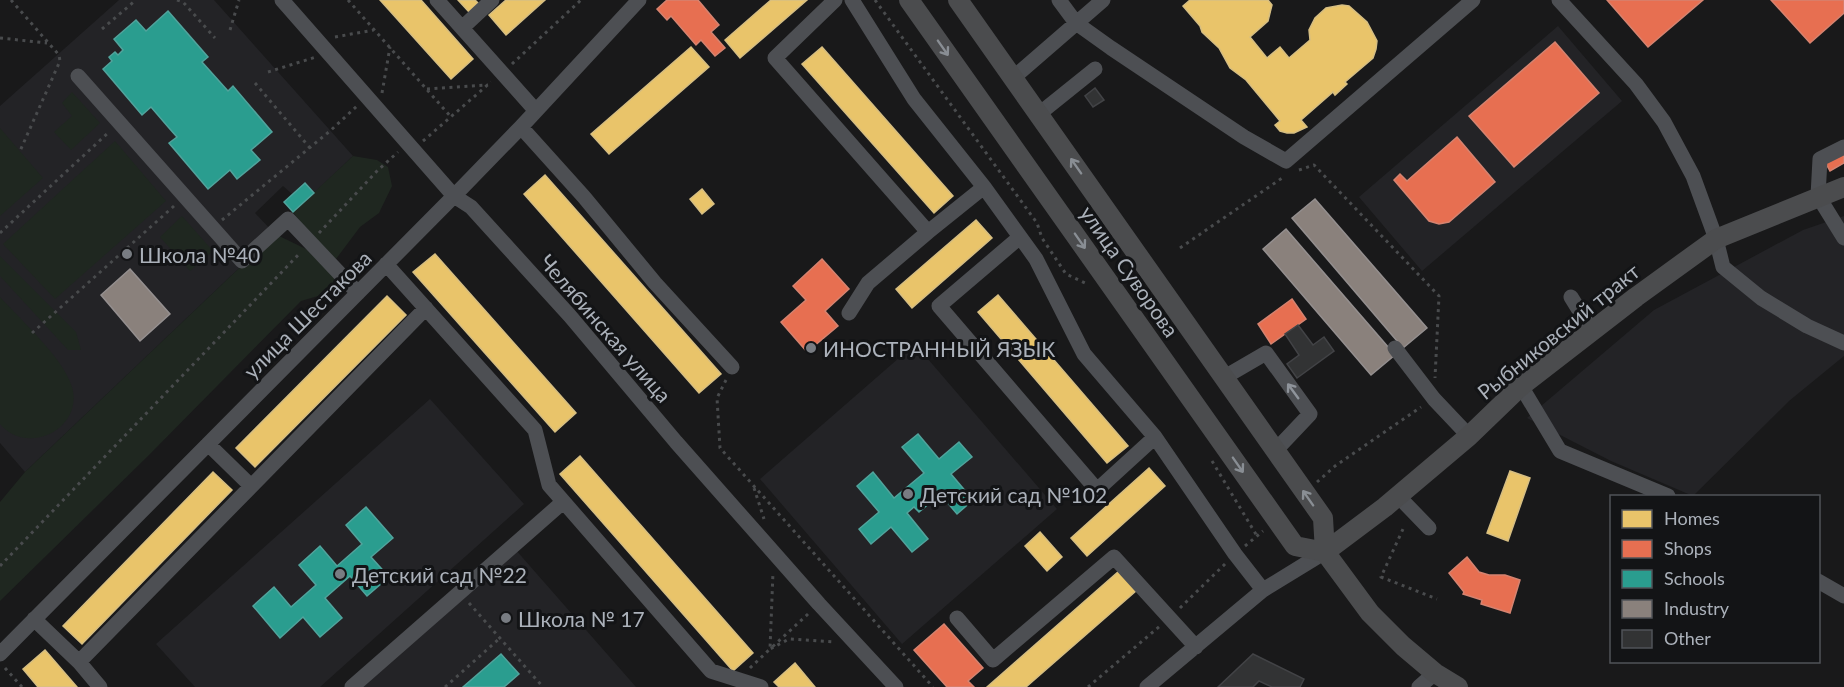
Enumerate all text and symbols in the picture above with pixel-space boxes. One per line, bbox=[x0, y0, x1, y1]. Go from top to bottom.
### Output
one-way arrow bbox=[937, 39, 949, 55]
one-way arrow bbox=[1070, 159, 1082, 175]
street label: улица Суворова bbox=[1076, 201, 1184, 341]
one-way arrow bbox=[1074, 233, 1086, 249]
place label: Школа №40 bbox=[139, 242, 260, 267]
street label: улица Шестакова bbox=[238, 245, 376, 383]
marker: Школа №40 bbox=[120, 247, 134, 261]
street label: Челябинская улица bbox=[535, 249, 677, 407]
street label: Рыбниковский тракт bbox=[1472, 258, 1644, 404]
place label: ИНОСТРАННЫЙ ЯЗЫК bbox=[823, 336, 1055, 361]
marker: ИНОСТРАННЫЙ ЯЗЫК bbox=[804, 341, 818, 355]
one-way arrow bbox=[1287, 383, 1299, 399]
one-way arrow bbox=[1232, 457, 1244, 473]
place label: Детский сад №102 bbox=[920, 482, 1107, 507]
marker: Детский сад №102 bbox=[901, 487, 915, 501]
one-way arrow bbox=[1302, 490, 1314, 506]
legend bbox=[1610, 495, 1820, 663]
text: Homes bbox=[1664, 507, 1720, 529]
text: Shops bbox=[1664, 537, 1712, 559]
place label: Детский сад №22 bbox=[352, 562, 527, 587]
marker: Детский сад №22 bbox=[333, 567, 347, 581]
text: Schools bbox=[1664, 567, 1725, 589]
text: Industry bbox=[1664, 597, 1730, 619]
place label: Школа № 17 bbox=[518, 606, 645, 631]
marker: Школа № 17 bbox=[499, 611, 513, 625]
text: Other bbox=[1664, 627, 1711, 649]

